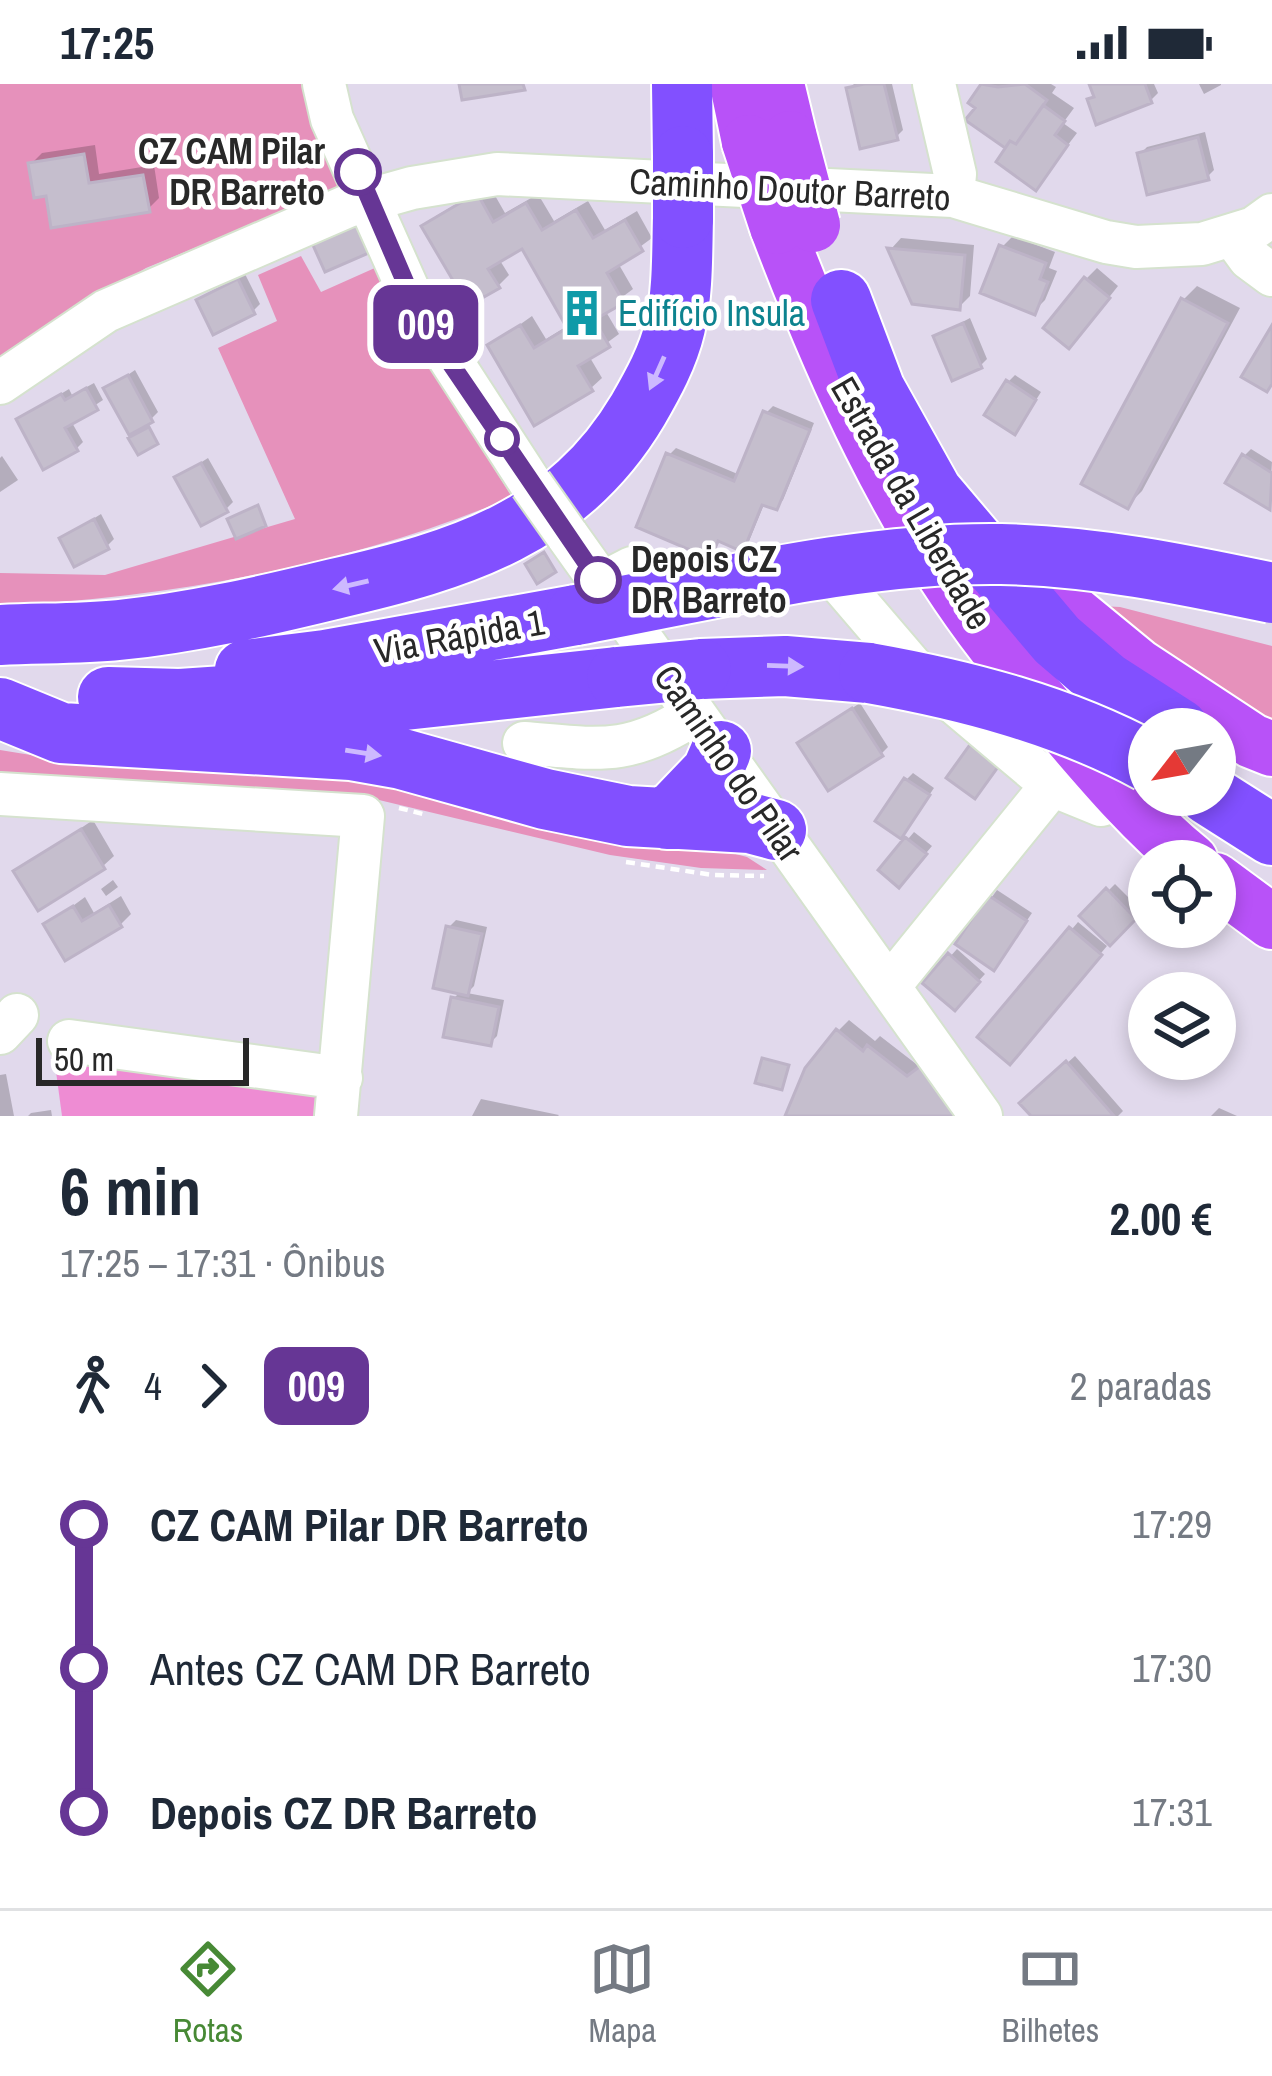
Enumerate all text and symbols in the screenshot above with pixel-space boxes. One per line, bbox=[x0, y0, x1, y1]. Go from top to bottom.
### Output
text: 17:25 bbox=[60, 12, 154, 73]
place label: CZ CAM Pilar DR Barreto bbox=[138, 127, 326, 216]
marker: CZ CAM Pilar DR Barreto bbox=[336, 150, 380, 194]
street label: Caminho Doutor Barreto bbox=[628, 157, 952, 221]
line badge: 009 bbox=[357, 285, 495, 363]
building icon: Edifício Insula bbox=[557, 288, 607, 338]
place label: Edifício Insula bbox=[618, 289, 805, 337]
text: 009 bbox=[397, 296, 455, 352]
one-way arrow bbox=[647, 355, 666, 391]
street label: Estrada da Liberdade bbox=[820, 368, 1004, 638]
unlabelled marker bbox=[486, 423, 518, 455]
place label: Depois CZ DR Barreto bbox=[631, 535, 787, 624]
marker: Depois CZ DR Barreto bbox=[576, 558, 620, 602]
one-way arrow bbox=[332, 577, 370, 596]
street label: Via Rápida 1 bbox=[370, 597, 548, 675]
street label: Caminho do Pilar bbox=[643, 655, 815, 871]
one-way arrow bbox=[767, 657, 805, 676]
north arrow bbox=[1128, 708, 1236, 816]
map controls bbox=[1128, 708, 1236, 1080]
one-way arrow bbox=[345, 743, 382, 762]
button: locate bbox=[1128, 840, 1236, 948]
button: layers bbox=[1128, 972, 1236, 1080]
scale bar bbox=[36, 1032, 249, 1085]
text: 50 m bbox=[54, 1037, 114, 1081]
text: 6 min bbox=[60, 1147, 201, 1236]
text: 2.00 € bbox=[1109, 1188, 1212, 1249]
text: 17:25 – 17:31 · Ônibus bbox=[60, 1237, 385, 1289]
icon: walk bbox=[60, 1353, 126, 1419]
icon: forward bbox=[180, 1353, 246, 1419]
text: 009 bbox=[288, 1358, 345, 1414]
text: 4 bbox=[144, 1360, 162, 1412]
text: 2 paradas bbox=[1070, 1360, 1212, 1412]
text: CZ CAM Pilar DR Barreto bbox=[150, 1494, 589, 1555]
text: 17:29 bbox=[1132, 1498, 1212, 1550]
text: Antes CZ CAM DR Barreto bbox=[150, 1638, 591, 1699]
text: 17:30 bbox=[1132, 1642, 1212, 1694]
text: Depois CZ DR Barreto bbox=[150, 1782, 538, 1843]
text: 17:31 bbox=[1132, 1786, 1212, 1838]
tab: Rotas bbox=[173, 1936, 243, 2052]
tab: Mapa bbox=[589, 1936, 656, 2052]
tab: Bilhetes bbox=[1002, 1936, 1099, 2052]

